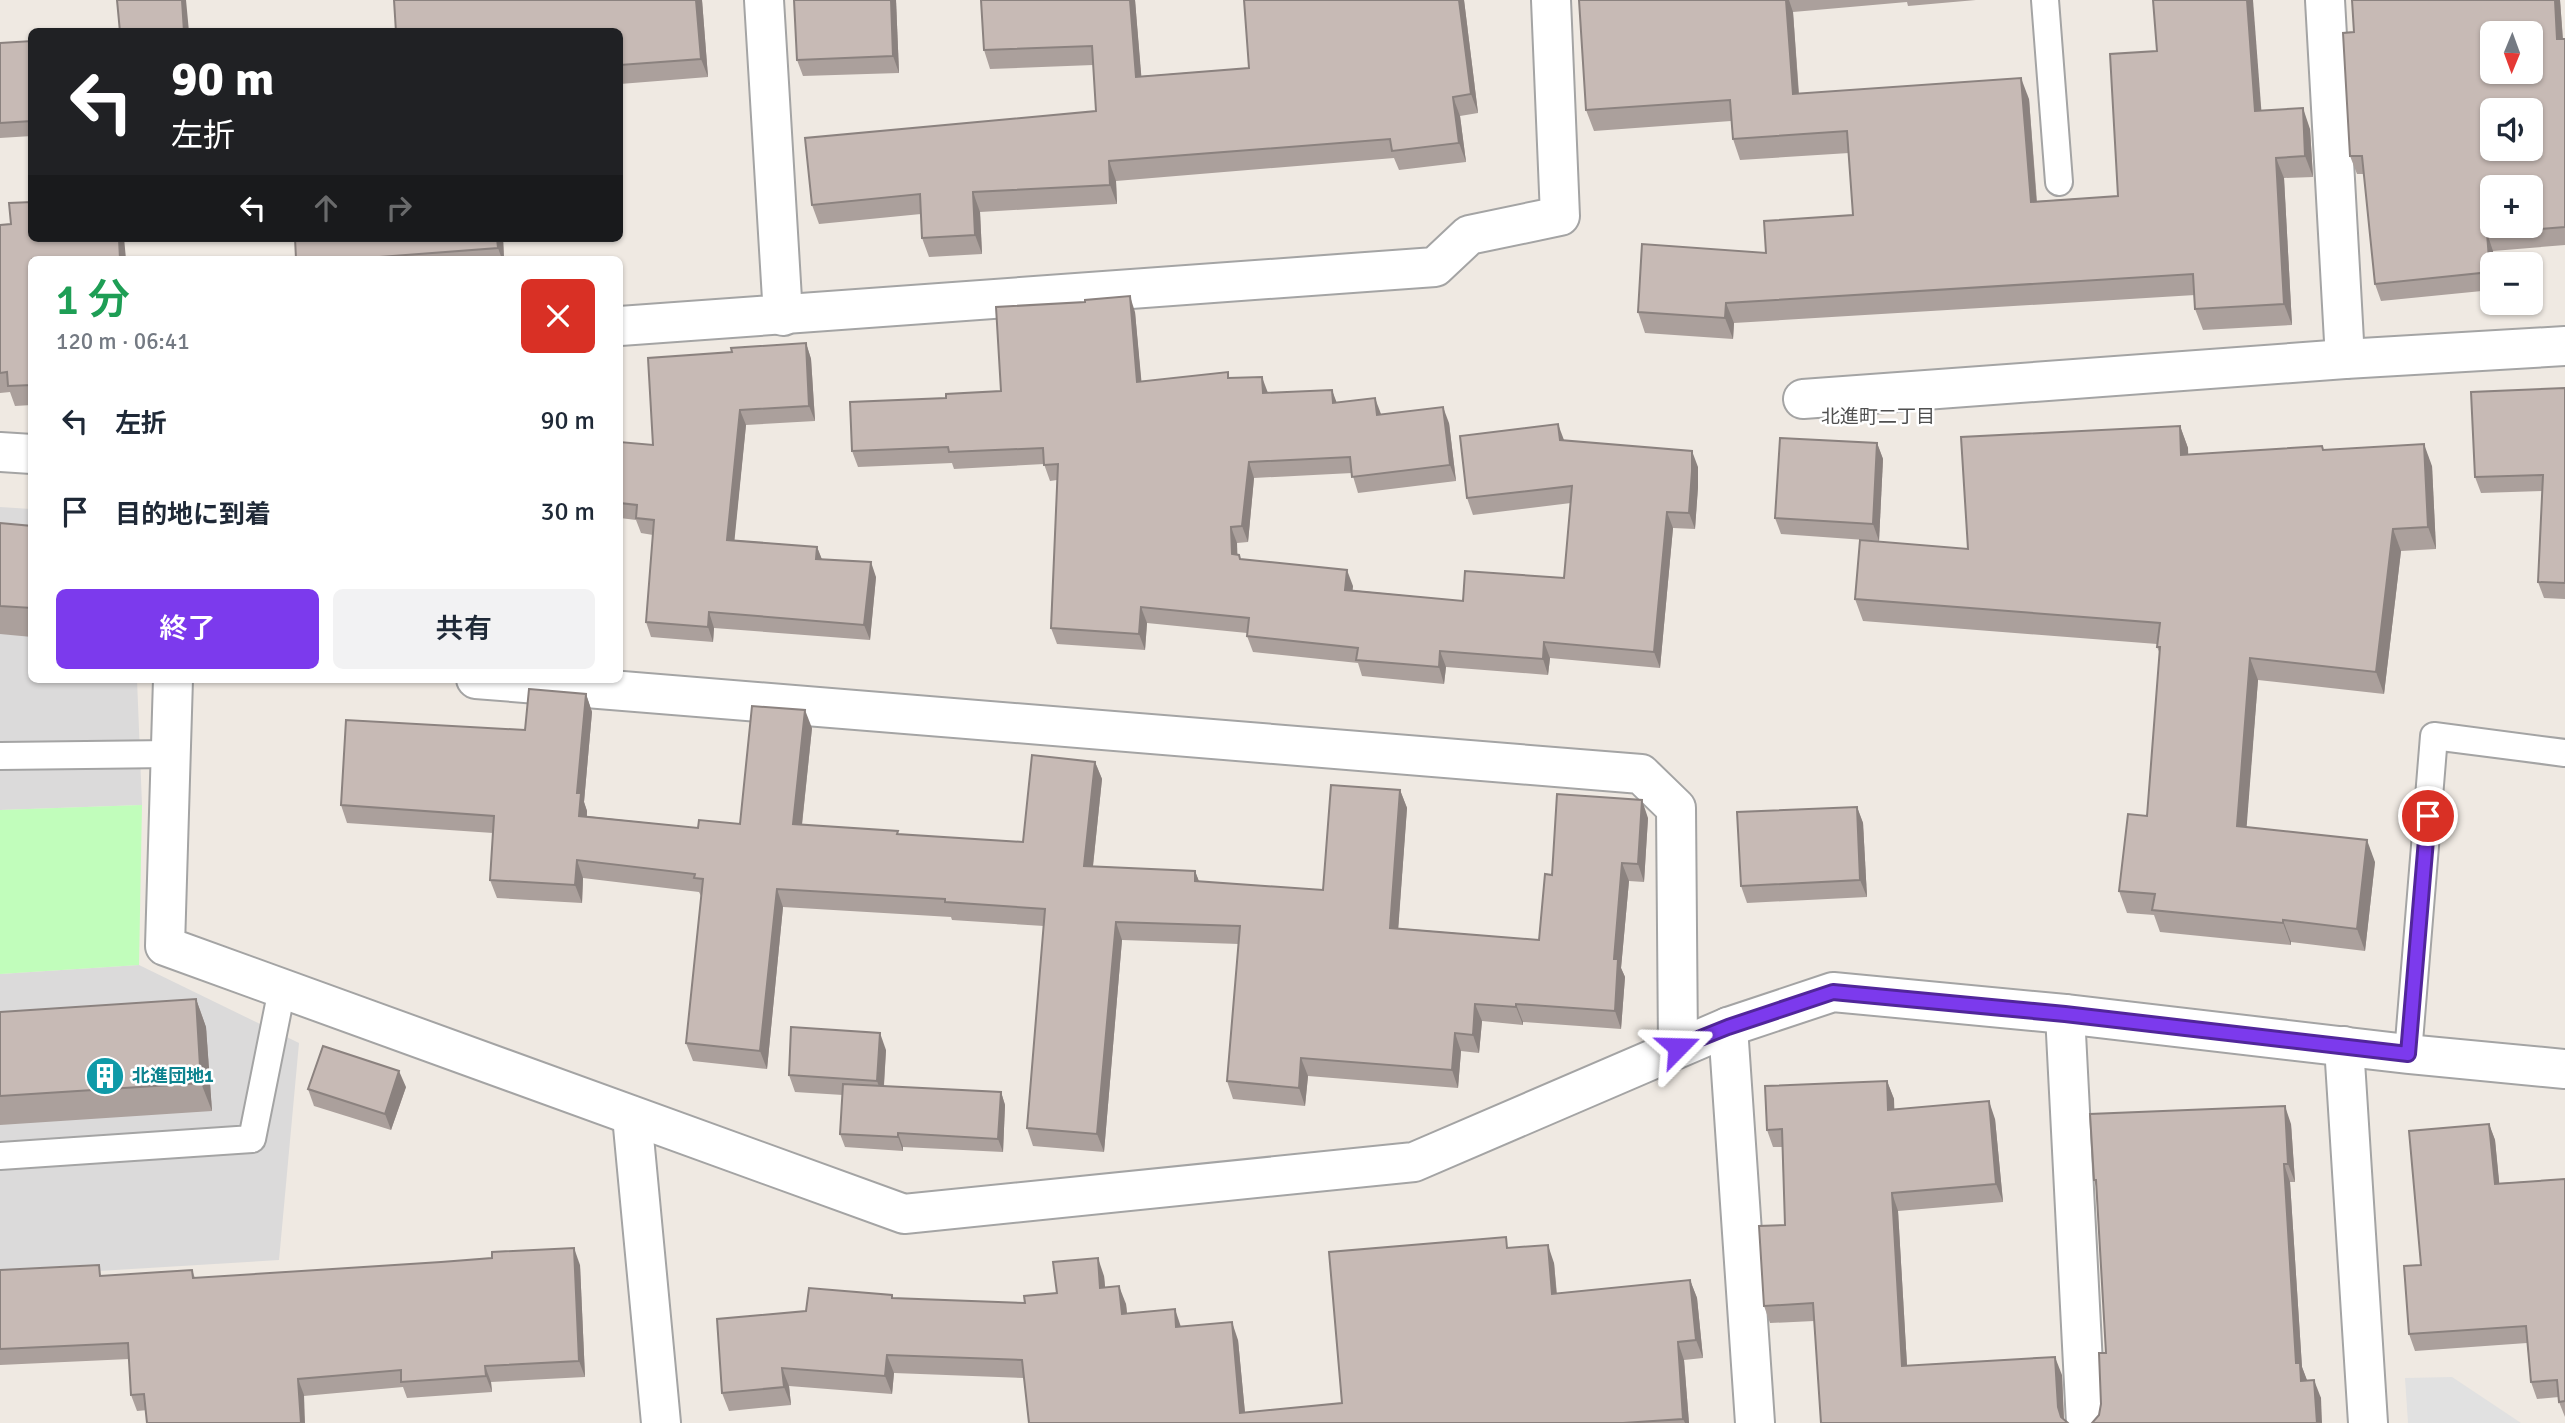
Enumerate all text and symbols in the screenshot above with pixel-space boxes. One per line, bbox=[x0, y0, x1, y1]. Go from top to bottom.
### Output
north arrow bbox=[2480, 21, 2543, 84]
map controls bbox=[2480, 21, 2543, 315]
text: 90 m bbox=[171, 49, 274, 109]
icon: left bbox=[56, 56, 147, 147]
button: sound bbox=[2480, 98, 2543, 161]
text: 左折 bbox=[171, 116, 235, 155]
button: + bbox=[2480, 175, 2543, 238]
icon: left bbox=[234, 189, 272, 227]
icon: ahead bbox=[307, 189, 345, 227]
icon: right bbox=[380, 189, 418, 227]
button: − bbox=[2480, 252, 2543, 315]
text: 1 分 bbox=[56, 275, 130, 326]
button: close bbox=[521, 279, 595, 353]
text: 120 m · 06:41 bbox=[56, 327, 190, 356]
icon: left bbox=[56, 402, 94, 440]
text: 90 m bbox=[540, 405, 595, 437]
district label: 北進町二丁目 bbox=[1821, 405, 1935, 429]
text: 左折 bbox=[115, 408, 167, 440]
icon: arrive bbox=[56, 493, 94, 531]
text: 30 m bbox=[540, 496, 595, 528]
text: 目的地に到着 bbox=[115, 499, 271, 531]
button: 終了 bbox=[56, 589, 319, 669]
button: 共有 bbox=[333, 589, 595, 669]
pin bbox=[2398, 786, 2458, 846]
icon: arrive bbox=[2409, 797, 2447, 835]
position arrow bbox=[1641, 1010, 1715, 1084]
building icon: 北進団地1 bbox=[84, 1055, 126, 1097]
place label: 北進団地1 bbox=[132, 1065, 214, 1087]

